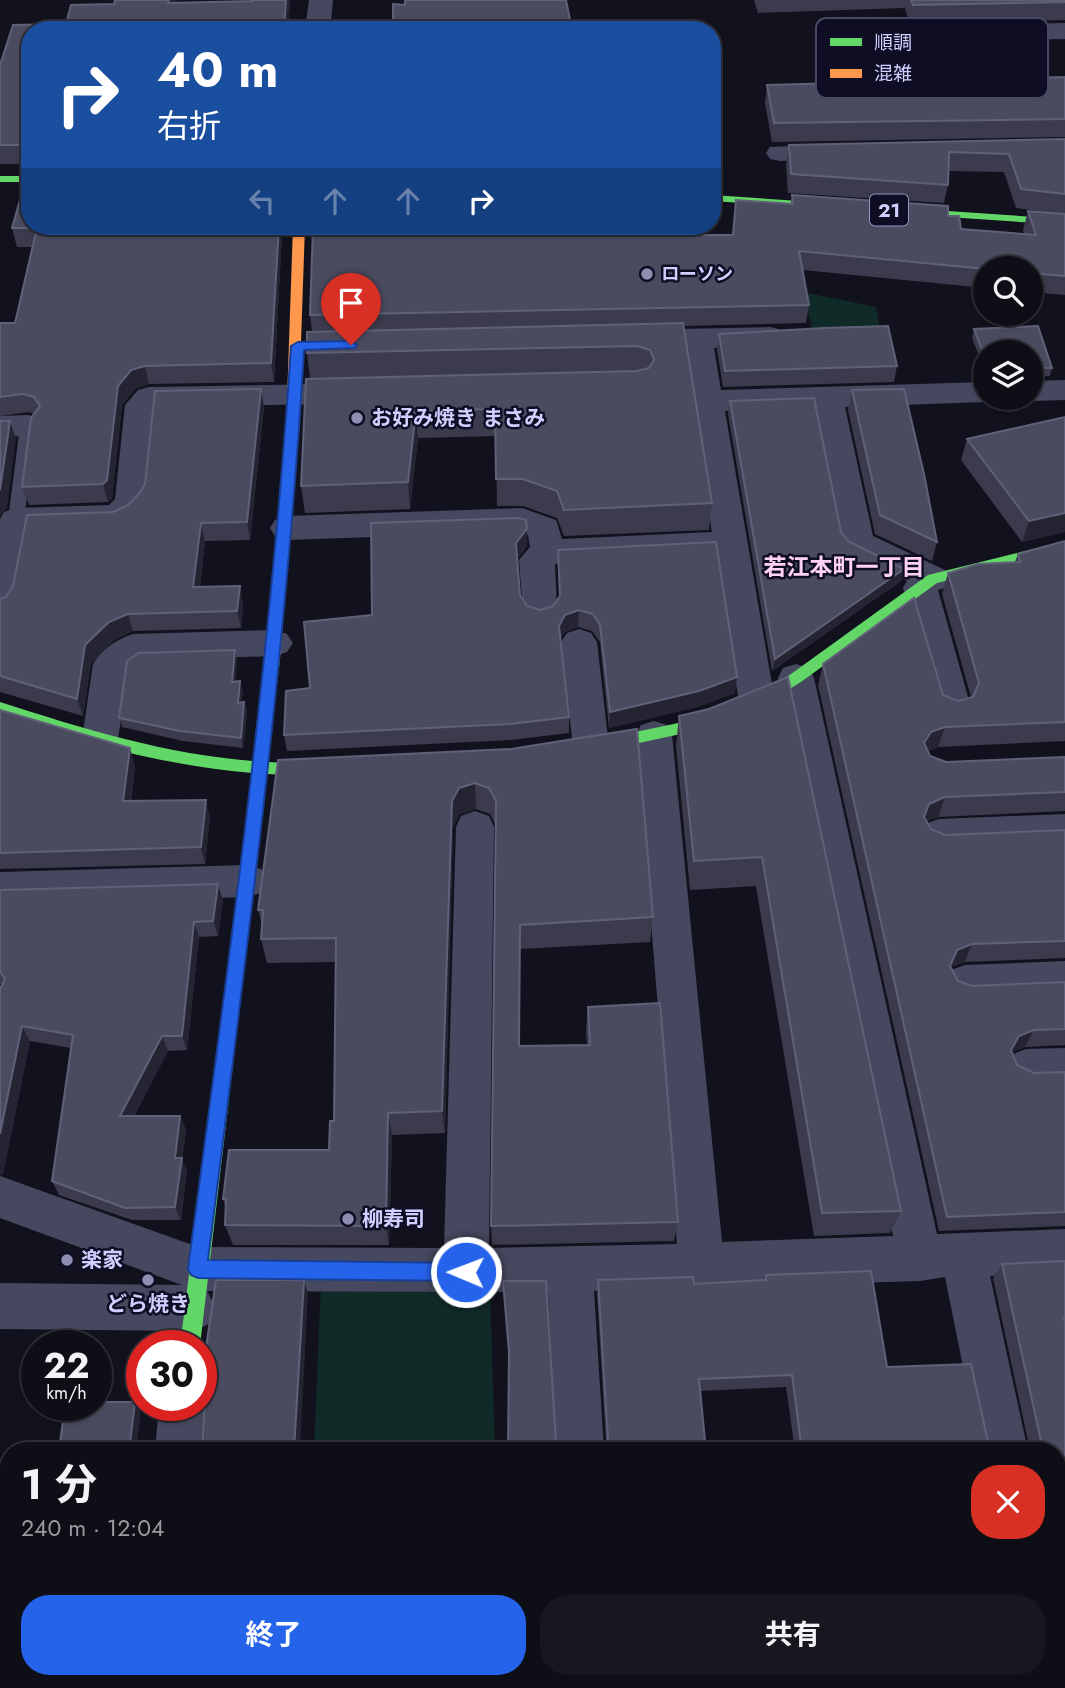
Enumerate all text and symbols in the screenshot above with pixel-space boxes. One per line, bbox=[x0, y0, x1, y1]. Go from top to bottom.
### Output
legend bbox=[816, 18, 1048, 98]
text: 順調 bbox=[874, 29, 912, 56]
text: 40 m bbox=[157, 35, 279, 105]
icon: right bbox=[42, 49, 133, 140]
text: 混雑 bbox=[874, 60, 912, 87]
text: 右折 bbox=[157, 103, 221, 149]
icon: left bbox=[243, 182, 281, 220]
icon: ahead bbox=[316, 182, 354, 220]
icon: ahead bbox=[389, 182, 427, 220]
icon: right bbox=[462, 182, 500, 220]
road number: 21 bbox=[870, 194, 908, 226]
map controls bbox=[973, 256, 1043, 410]
button: search bbox=[973, 256, 1043, 326]
place label: ローソン bbox=[661, 261, 733, 287]
marker: ローソン bbox=[639, 266, 655, 282]
pin bbox=[321, 273, 381, 345]
icon: arrive bbox=[332, 284, 370, 322]
button: layers bbox=[973, 340, 1043, 410]
place label: お好み焼き まさみ bbox=[371, 403, 545, 433]
marker: お好み焼き まさみ bbox=[349, 410, 365, 426]
district label: 若江本町一丁目 bbox=[764, 550, 925, 584]
place label: 柳寿司 bbox=[362, 1204, 425, 1234]
marker: 柳寿司 bbox=[340, 1211, 356, 1227]
position arrow bbox=[429, 1235, 503, 1309]
place label: 楽家 bbox=[81, 1245, 123, 1275]
marker: 楽家 bbox=[59, 1252, 75, 1268]
marker: どら焼き bbox=[140, 1272, 156, 1288]
place label: どら焼き bbox=[106, 1289, 190, 1319]
speed limit sign: 30 bbox=[126, 1330, 217, 1421]
text: 22 bbox=[44, 1341, 89, 1391]
text: km/h bbox=[46, 1380, 87, 1406]
text: 1 分 bbox=[21, 1454, 97, 1515]
button: close bbox=[971, 1465, 1045, 1539]
text: 240 m · 12:04 bbox=[21, 1511, 164, 1545]
button: 終了 bbox=[21, 1595, 526, 1675]
button: 共有 bbox=[540, 1595, 1045, 1675]

